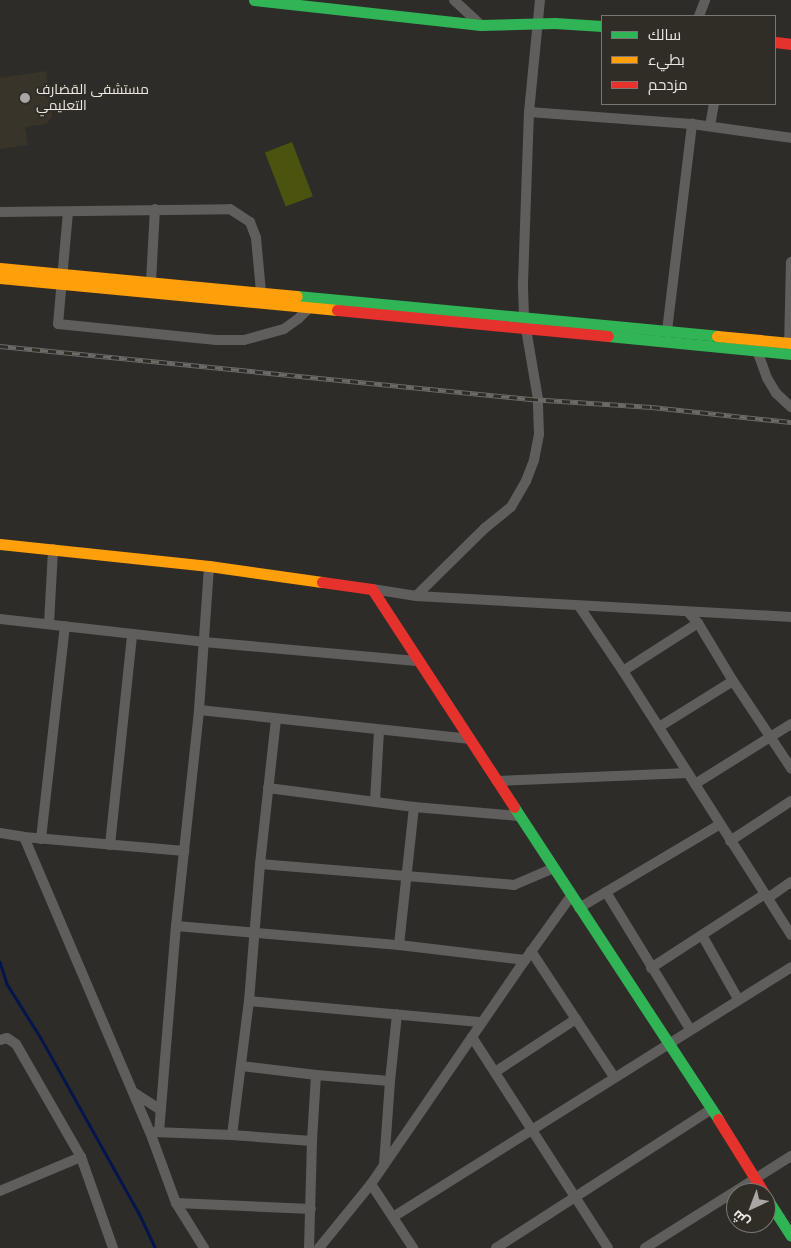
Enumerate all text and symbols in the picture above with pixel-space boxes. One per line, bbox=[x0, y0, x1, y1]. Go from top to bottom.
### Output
legend bbox=[601, 15, 776, 105]
text: سالك bbox=[648, 25, 681, 45]
text: بطيء bbox=[648, 50, 685, 70]
text: مزدحم bbox=[648, 75, 688, 95]
place label: مستشفى القضارف التعليمي bbox=[36, 82, 149, 114]
marker: مستشفى القضارف التعليمي bbox=[18, 91, 32, 105]
north arrow bbox=[726, 1183, 776, 1233]
text: ش bbox=[728, 1206, 754, 1232]

